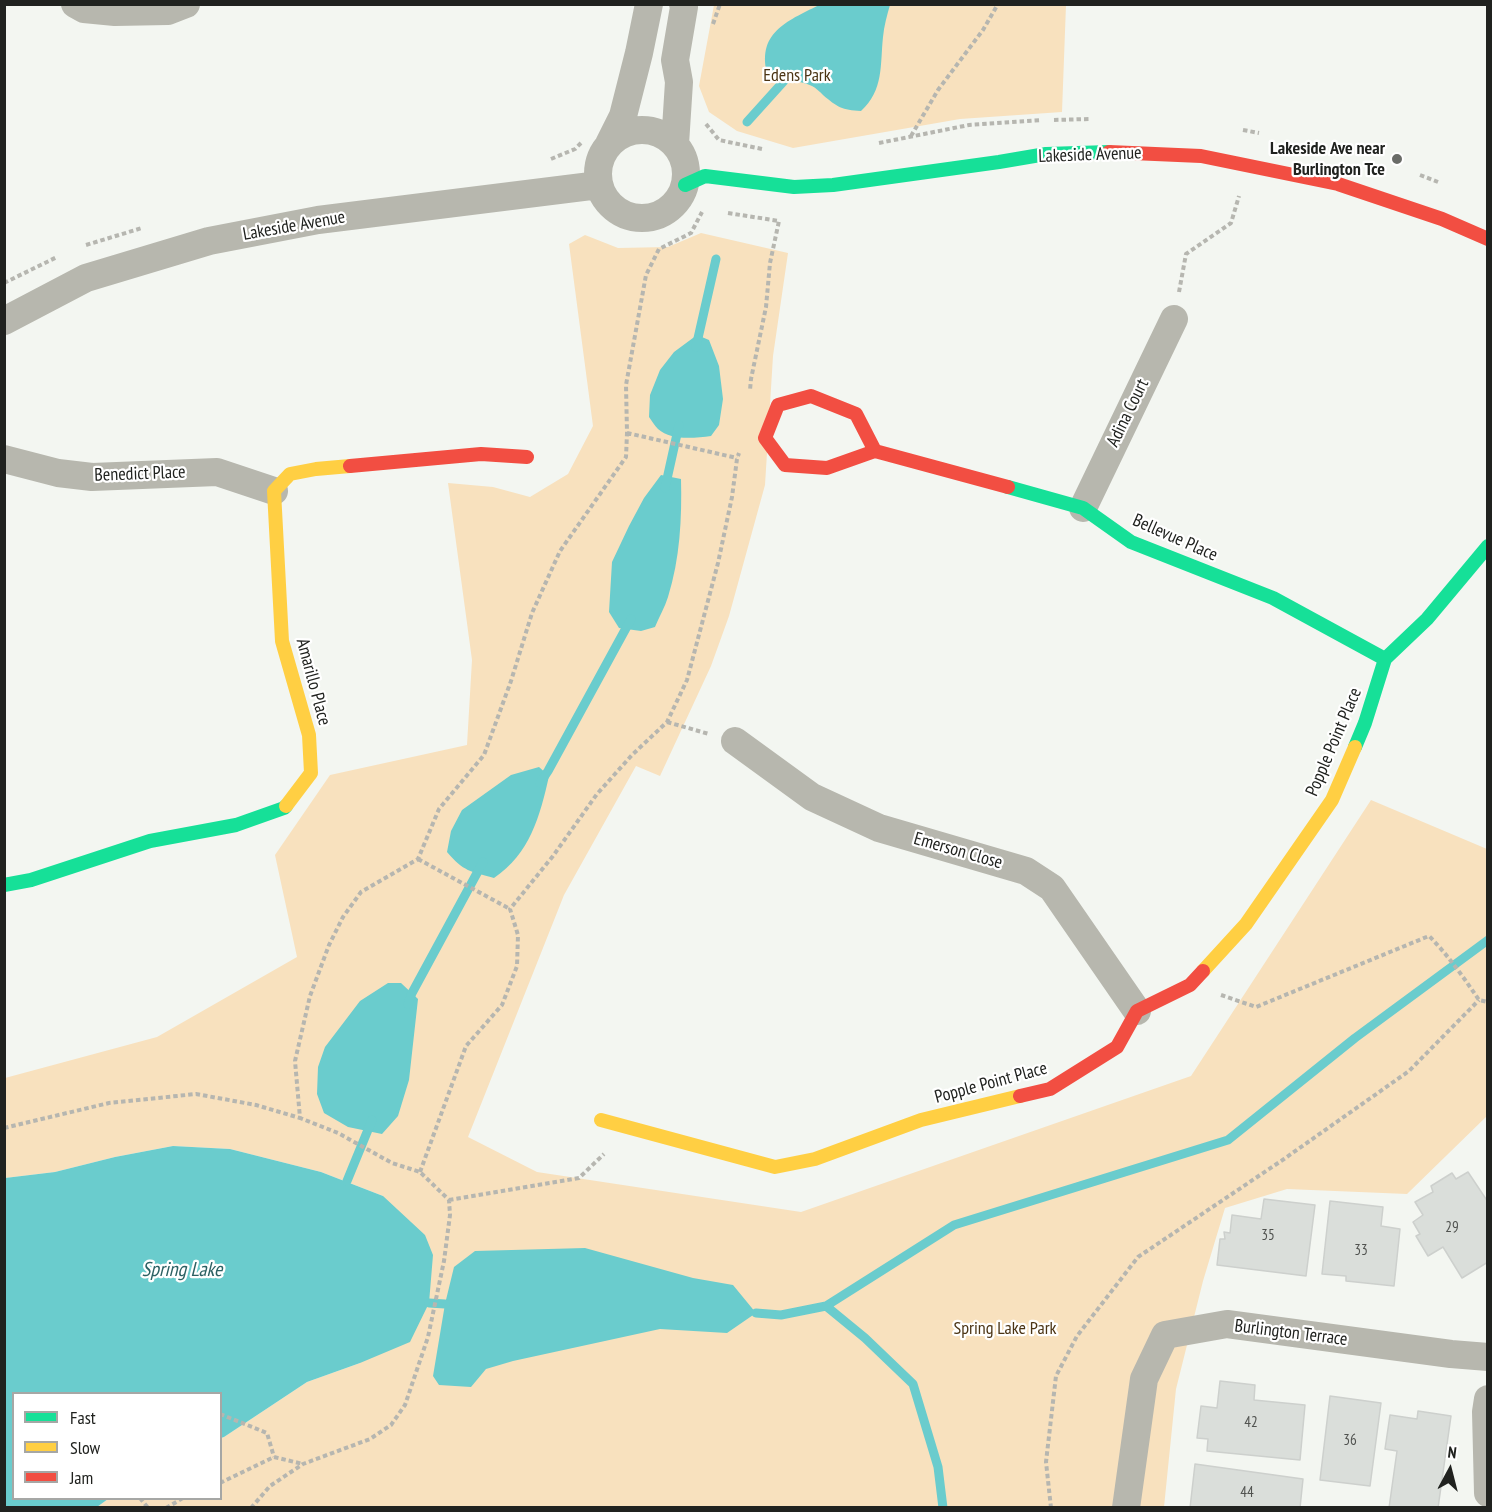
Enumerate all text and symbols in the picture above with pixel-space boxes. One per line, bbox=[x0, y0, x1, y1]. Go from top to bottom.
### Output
park label: Edens Park bbox=[763, 65, 831, 87]
place label: Lakeside Ave near Burlington Tce bbox=[1270, 138, 1385, 180]
street label: Lakeside Avenue bbox=[1038, 142, 1142, 168]
marker: Lakeside Ave near Burlington Tce bbox=[1390, 152, 1404, 166]
street label: Lakeside Avenue bbox=[241, 206, 347, 246]
street label: Adina Court bbox=[1102, 376, 1154, 450]
street label: Benedict Place bbox=[94, 462, 186, 486]
street label: Bellevue Place bbox=[1129, 510, 1221, 566]
street label: Amarillo Place bbox=[291, 636, 335, 728]
street label: Popple Point Place bbox=[1301, 685, 1367, 799]
street label: Emerson Close bbox=[911, 828, 1005, 874]
street label: Popple Point Place bbox=[932, 1058, 1050, 1108]
house number: 29 bbox=[1445, 1219, 1459, 1237]
house number: 35 bbox=[1261, 1227, 1275, 1245]
house number: 33 bbox=[1354, 1242, 1368, 1260]
water label: Spring Lake bbox=[142, 1258, 222, 1282]
street label: Burlington Terrace bbox=[1233, 1315, 1349, 1351]
park label: Spring Lake Park bbox=[953, 1318, 1057, 1340]
legend bbox=[12, 1392, 222, 1500]
text: Fast bbox=[70, 1406, 96, 1429]
house number: 42 bbox=[1244, 1414, 1258, 1432]
house number: 36 bbox=[1343, 1432, 1357, 1450]
text: Slow bbox=[70, 1436, 100, 1459]
north arrow bbox=[1420, 1440, 1480, 1500]
text: N bbox=[1447, 1442, 1458, 1463]
text: Jam bbox=[70, 1466, 93, 1489]
house number: 44 bbox=[1240, 1484, 1254, 1502]

